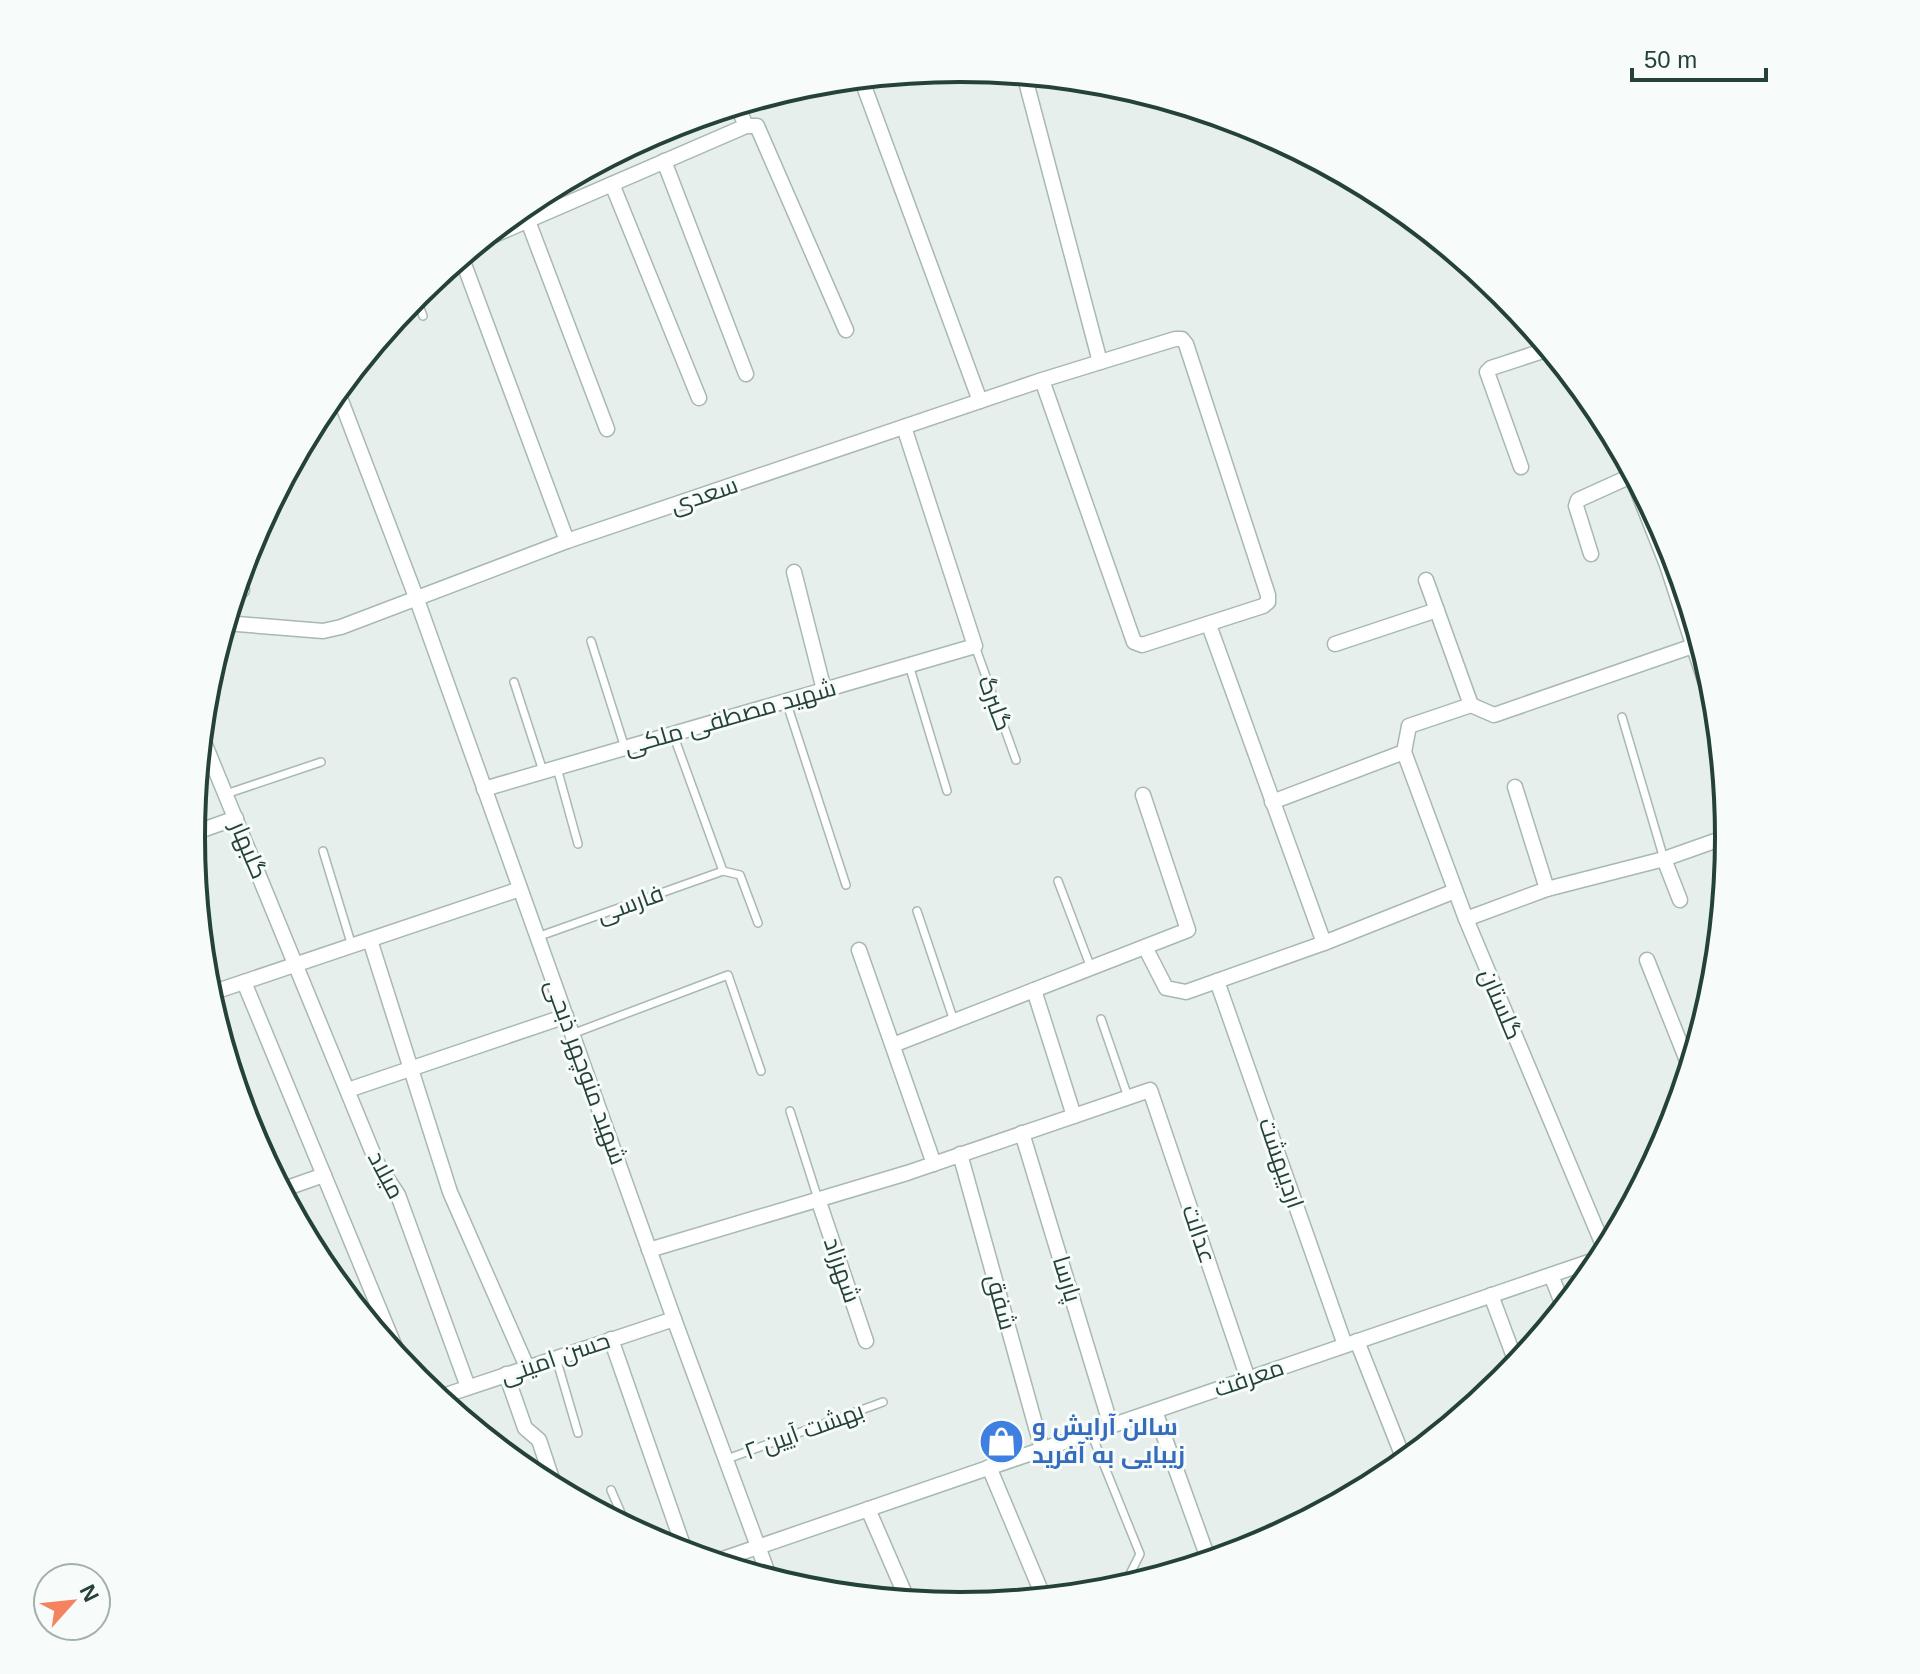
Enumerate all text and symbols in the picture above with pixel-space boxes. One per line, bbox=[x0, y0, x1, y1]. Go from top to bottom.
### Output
scale bar bbox=[1632, 32, 1766, 82]
text: 50 m bbox=[1644, 46, 1697, 73]
street label: سعدی bbox=[667, 470, 741, 520]
street label: گلبرگ bbox=[973, 672, 1018, 734]
street label: شهید مصطفی ملکی bbox=[621, 673, 839, 761]
street label: گلبهار bbox=[224, 815, 274, 883]
street label: فارسی bbox=[593, 879, 667, 929]
street label: گلستان bbox=[1474, 964, 1528, 1044]
street label: شهید منوچهر ذبحی bbox=[538, 975, 633, 1169]
street label: اردیبهشت bbox=[1252, 1114, 1310, 1212]
street label: میلاد bbox=[363, 1146, 410, 1203]
street label: عدالت bbox=[1177, 1201, 1222, 1266]
street label: شهرزاد bbox=[818, 1234, 866, 1306]
street label: پارسا bbox=[1045, 1253, 1087, 1307]
street label: شفق bbox=[979, 1271, 1022, 1333]
street label: حسن امینی bbox=[496, 1326, 614, 1390]
street label: معرفت bbox=[1210, 1353, 1287, 1402]
street label: بهشت آیین ۲ bbox=[740, 1396, 868, 1466]
place label: سالن آرایش و زیبایی به آفرید bbox=[1032, 1413, 1185, 1469]
shop icon: سالن آرایش و زیبایی به آفرید bbox=[977, 1417, 1025, 1465]
north arrow bbox=[32, 1562, 112, 1642]
text: N bbox=[75, 1580, 104, 1606]

